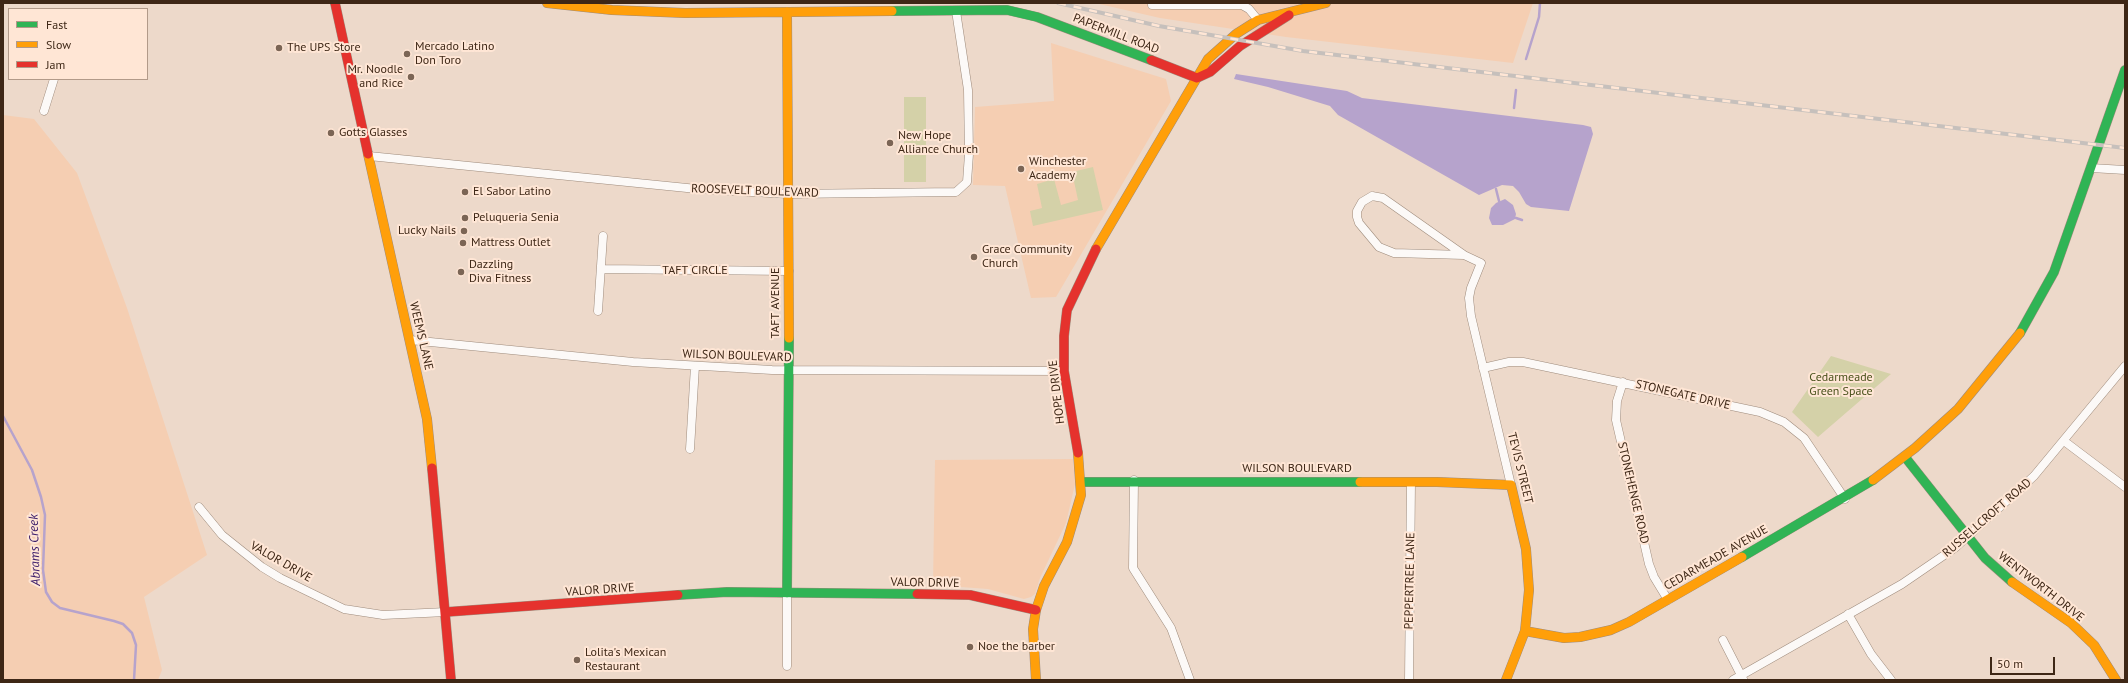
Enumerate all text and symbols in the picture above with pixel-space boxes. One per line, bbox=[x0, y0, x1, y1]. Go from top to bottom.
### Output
legend bbox=[8, 8, 148, 80]
street label: PAPERMILL ROAD bbox=[1071, 11, 1161, 57]
text: Fast bbox=[46, 17, 67, 32]
text: Slow bbox=[46, 37, 71, 52]
place label: Mercado Latino Don Toro bbox=[415, 40, 494, 68]
place label: The UPS Store bbox=[287, 41, 361, 55]
marker: The UPS Store bbox=[274, 43, 284, 53]
marker: Mercado Latino Don Toro bbox=[402, 49, 412, 59]
text: Jam bbox=[46, 57, 65, 72]
place label: Mr. Noodle and Rice bbox=[347, 63, 403, 91]
marker: Mr. Noodle and Rice bbox=[406, 72, 416, 82]
place label: Gotts Glasses bbox=[339, 126, 407, 140]
marker: Gotts Glasses bbox=[326, 128, 336, 138]
place label: New Hope Alliance Church bbox=[898, 129, 978, 157]
marker: New Hope Alliance Church bbox=[885, 138, 895, 148]
place label: Winchester Academy bbox=[1029, 155, 1086, 183]
marker: Winchester Academy bbox=[1016, 164, 1026, 174]
street label: ROOSEVELT BOULEVARD bbox=[691, 182, 819, 200]
place label: El Sabor Latino bbox=[473, 185, 551, 199]
marker: El Sabor Latino bbox=[460, 187, 470, 197]
place label: Peluqueria Senia bbox=[473, 211, 559, 225]
marker: Peluqueria Senia bbox=[460, 213, 470, 223]
place label: Lucky Nails bbox=[398, 224, 456, 238]
marker: Lucky Nails bbox=[459, 226, 469, 236]
place label: Mattress Outlet bbox=[471, 236, 550, 250]
marker: Mattress Outlet bbox=[458, 238, 468, 248]
place label: Grace Community Church bbox=[982, 243, 1072, 271]
marker: Grace Community Church bbox=[969, 252, 979, 262]
place label: Dazzling Diva Fitness bbox=[469, 258, 531, 286]
street label: TAFT CIRCLE bbox=[662, 264, 728, 278]
marker: Dazzling Diva Fitness bbox=[456, 267, 466, 277]
street label: TAFT AVENUE bbox=[769, 267, 783, 339]
street label: WEEMS LANE bbox=[406, 300, 436, 372]
street label: WILSON BOULEVARD bbox=[682, 347, 792, 365]
street label: HOPE DRIVE bbox=[1046, 359, 1068, 425]
park label: Cedarmeade Green Space bbox=[1809, 371, 1873, 399]
street label: STONEGATE DRIVE bbox=[1634, 377, 1732, 413]
street label: TEVIS STREET bbox=[1504, 431, 1536, 505]
street label: STONEHENGE ROAD bbox=[1614, 441, 1652, 545]
street label: WILSON BOULEVARD bbox=[1242, 462, 1352, 476]
street label: RUSSELLCROFT ROAD bbox=[1940, 476, 2034, 560]
water label: Abrams Creek bbox=[26, 514, 44, 586]
street label: CEDARMEADE AVENUE bbox=[1662, 522, 1770, 594]
street label: PEPPERTREE LANE bbox=[1402, 532, 1418, 630]
street label: VALOR DRIVE bbox=[248, 539, 314, 585]
street label: WENTWORTH DRIVE bbox=[1995, 549, 2087, 625]
street label: VALOR DRIVE bbox=[890, 575, 960, 591]
street label: VALOR DRIVE bbox=[565, 580, 635, 600]
place label: Noe the barber bbox=[978, 640, 1055, 654]
marker: Noe the barber bbox=[965, 642, 975, 652]
place label: Lolita's Mexican Restaurant bbox=[585, 646, 666, 674]
scale bar bbox=[1992, 649, 2057, 675]
marker: Lolita's Mexican Restaurant bbox=[572, 655, 582, 665]
text: 50 m bbox=[1997, 656, 2023, 671]

